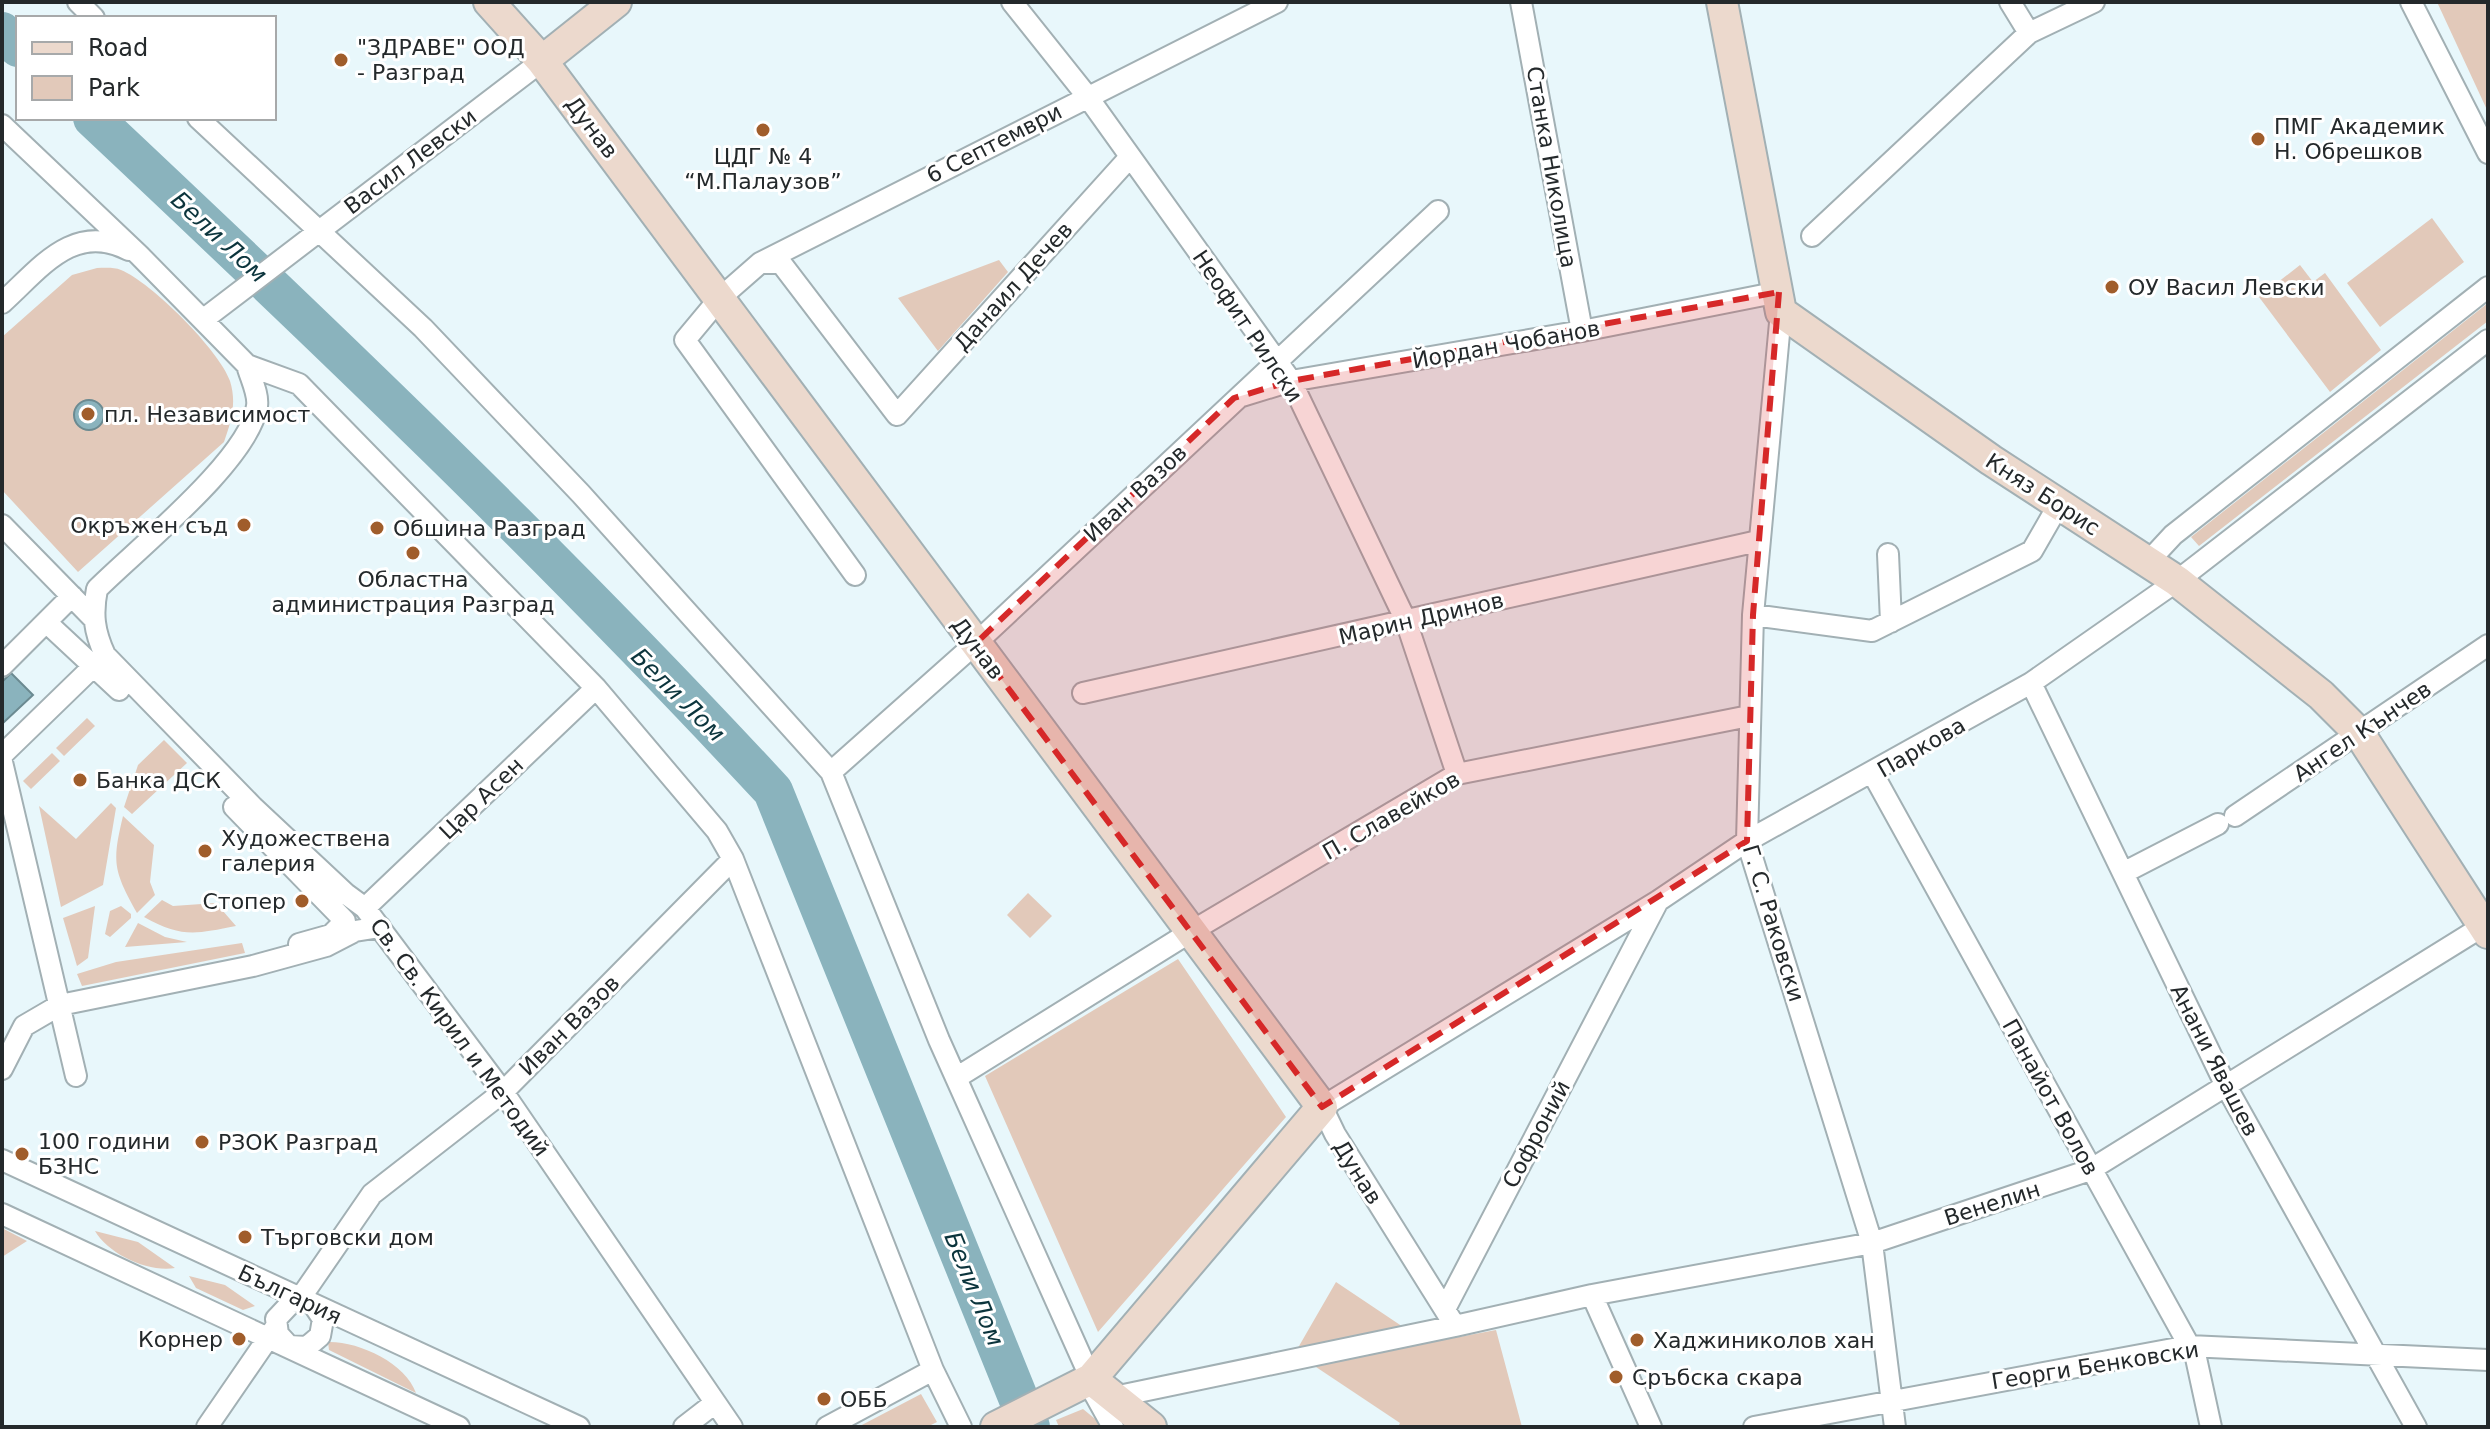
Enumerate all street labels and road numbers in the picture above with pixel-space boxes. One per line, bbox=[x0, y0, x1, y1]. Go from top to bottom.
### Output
street label: Станка Николица bbox=[1521, 64, 1582, 270]
street label: Дунав bbox=[560, 91, 623, 163]
street label: 6 Септември bbox=[922, 99, 1066, 188]
street label: Васил Левски bbox=[339, 104, 481, 219]
street label: Данаил Дечев bbox=[949, 217, 1078, 356]
street label: Неофит Рилски bbox=[1188, 246, 1308, 407]
street label: Йордан Чобанов bbox=[1410, 316, 1602, 373]
street label: Иван Вазов bbox=[1079, 440, 1192, 547]
street label: Княз Борис bbox=[1981, 448, 2104, 541]
street label: Марин Дринов bbox=[1336, 587, 1506, 650]
street label: Дунав bbox=[946, 612, 1009, 684]
street label: Ангел Кънчев bbox=[2289, 676, 2436, 787]
street label: Паркова bbox=[1873, 712, 1970, 783]
street label: Цар Асен bbox=[434, 752, 528, 844]
street label: П. Славейков bbox=[1318, 766, 1464, 865]
street label: Г. С. Раковски bbox=[1738, 842, 1809, 1005]
street label: Св. Св. Кирил и Методий bbox=[365, 914, 554, 1161]
street label: Иван Вазов bbox=[514, 970, 625, 1081]
street label: Анани Явашев bbox=[2166, 980, 2264, 1140]
street label: Панайот Волов bbox=[1997, 1015, 2104, 1180]
street label: Софроний bbox=[1498, 1076, 1575, 1192]
street label: Дунав bbox=[1328, 1136, 1387, 1209]
street label: Венелин bbox=[1941, 1176, 2043, 1231]
street label: България bbox=[234, 1260, 345, 1329]
street label: Георги Бенковски bbox=[1990, 1337, 2201, 1394]

